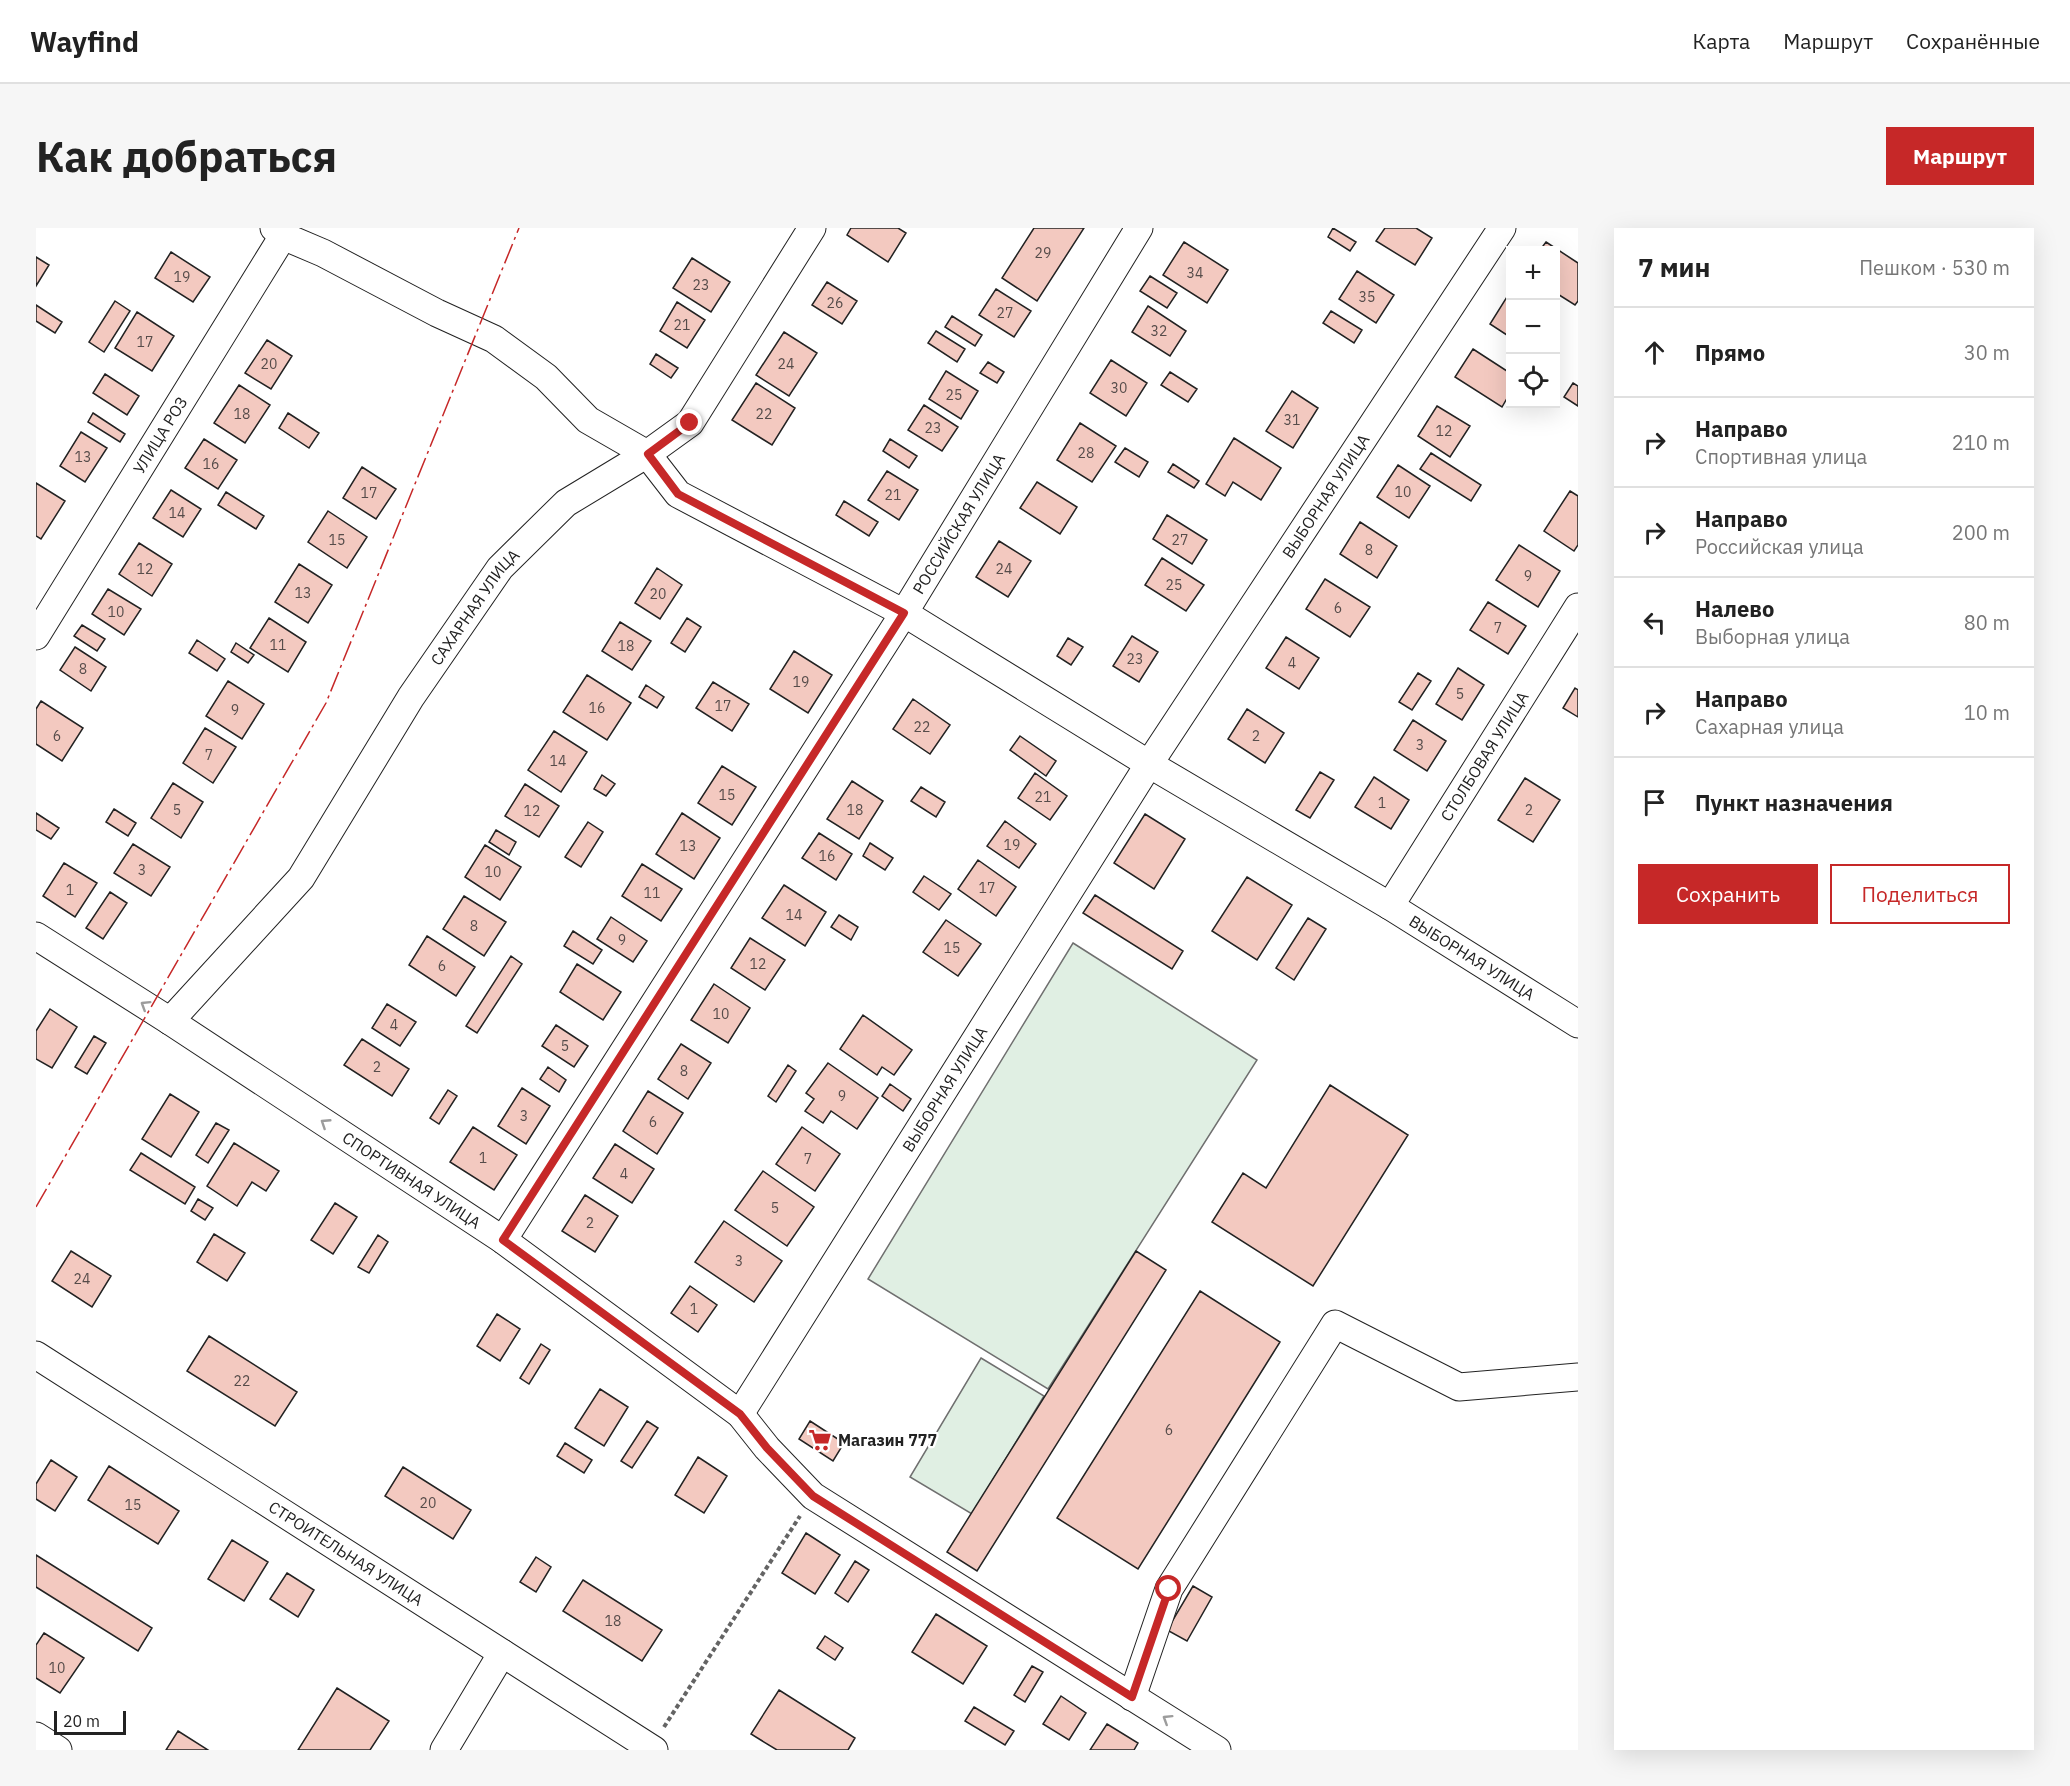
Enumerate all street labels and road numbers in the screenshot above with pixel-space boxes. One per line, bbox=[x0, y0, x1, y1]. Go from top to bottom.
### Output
street label: УЛИЦА РОЗ bbox=[129, 393, 191, 477]
street label: ВЫБОРНАЯ УЛИЦА bbox=[1278, 430, 1374, 562]
street label: РОССИЙСКАЯ УЛИЦА bbox=[908, 450, 1009, 598]
street label: САХАРНАЯ УЛИЦА bbox=[426, 545, 523, 669]
street label: СТОЛБОВАЯ УЛИЦА bbox=[1436, 687, 1533, 825]
street label: ВЫБОРНАЯ УЛИЦА bbox=[1406, 911, 1538, 1004]
street label: ВЫБОРНАЯ УЛИЦА bbox=[898, 1023, 991, 1155]
street label: СПОРТИВНАЯ УЛИЦА bbox=[339, 1127, 485, 1233]
street label: СТРОИТЕЛЬНАЯ УЛИЦА bbox=[265, 1496, 427, 1610]

